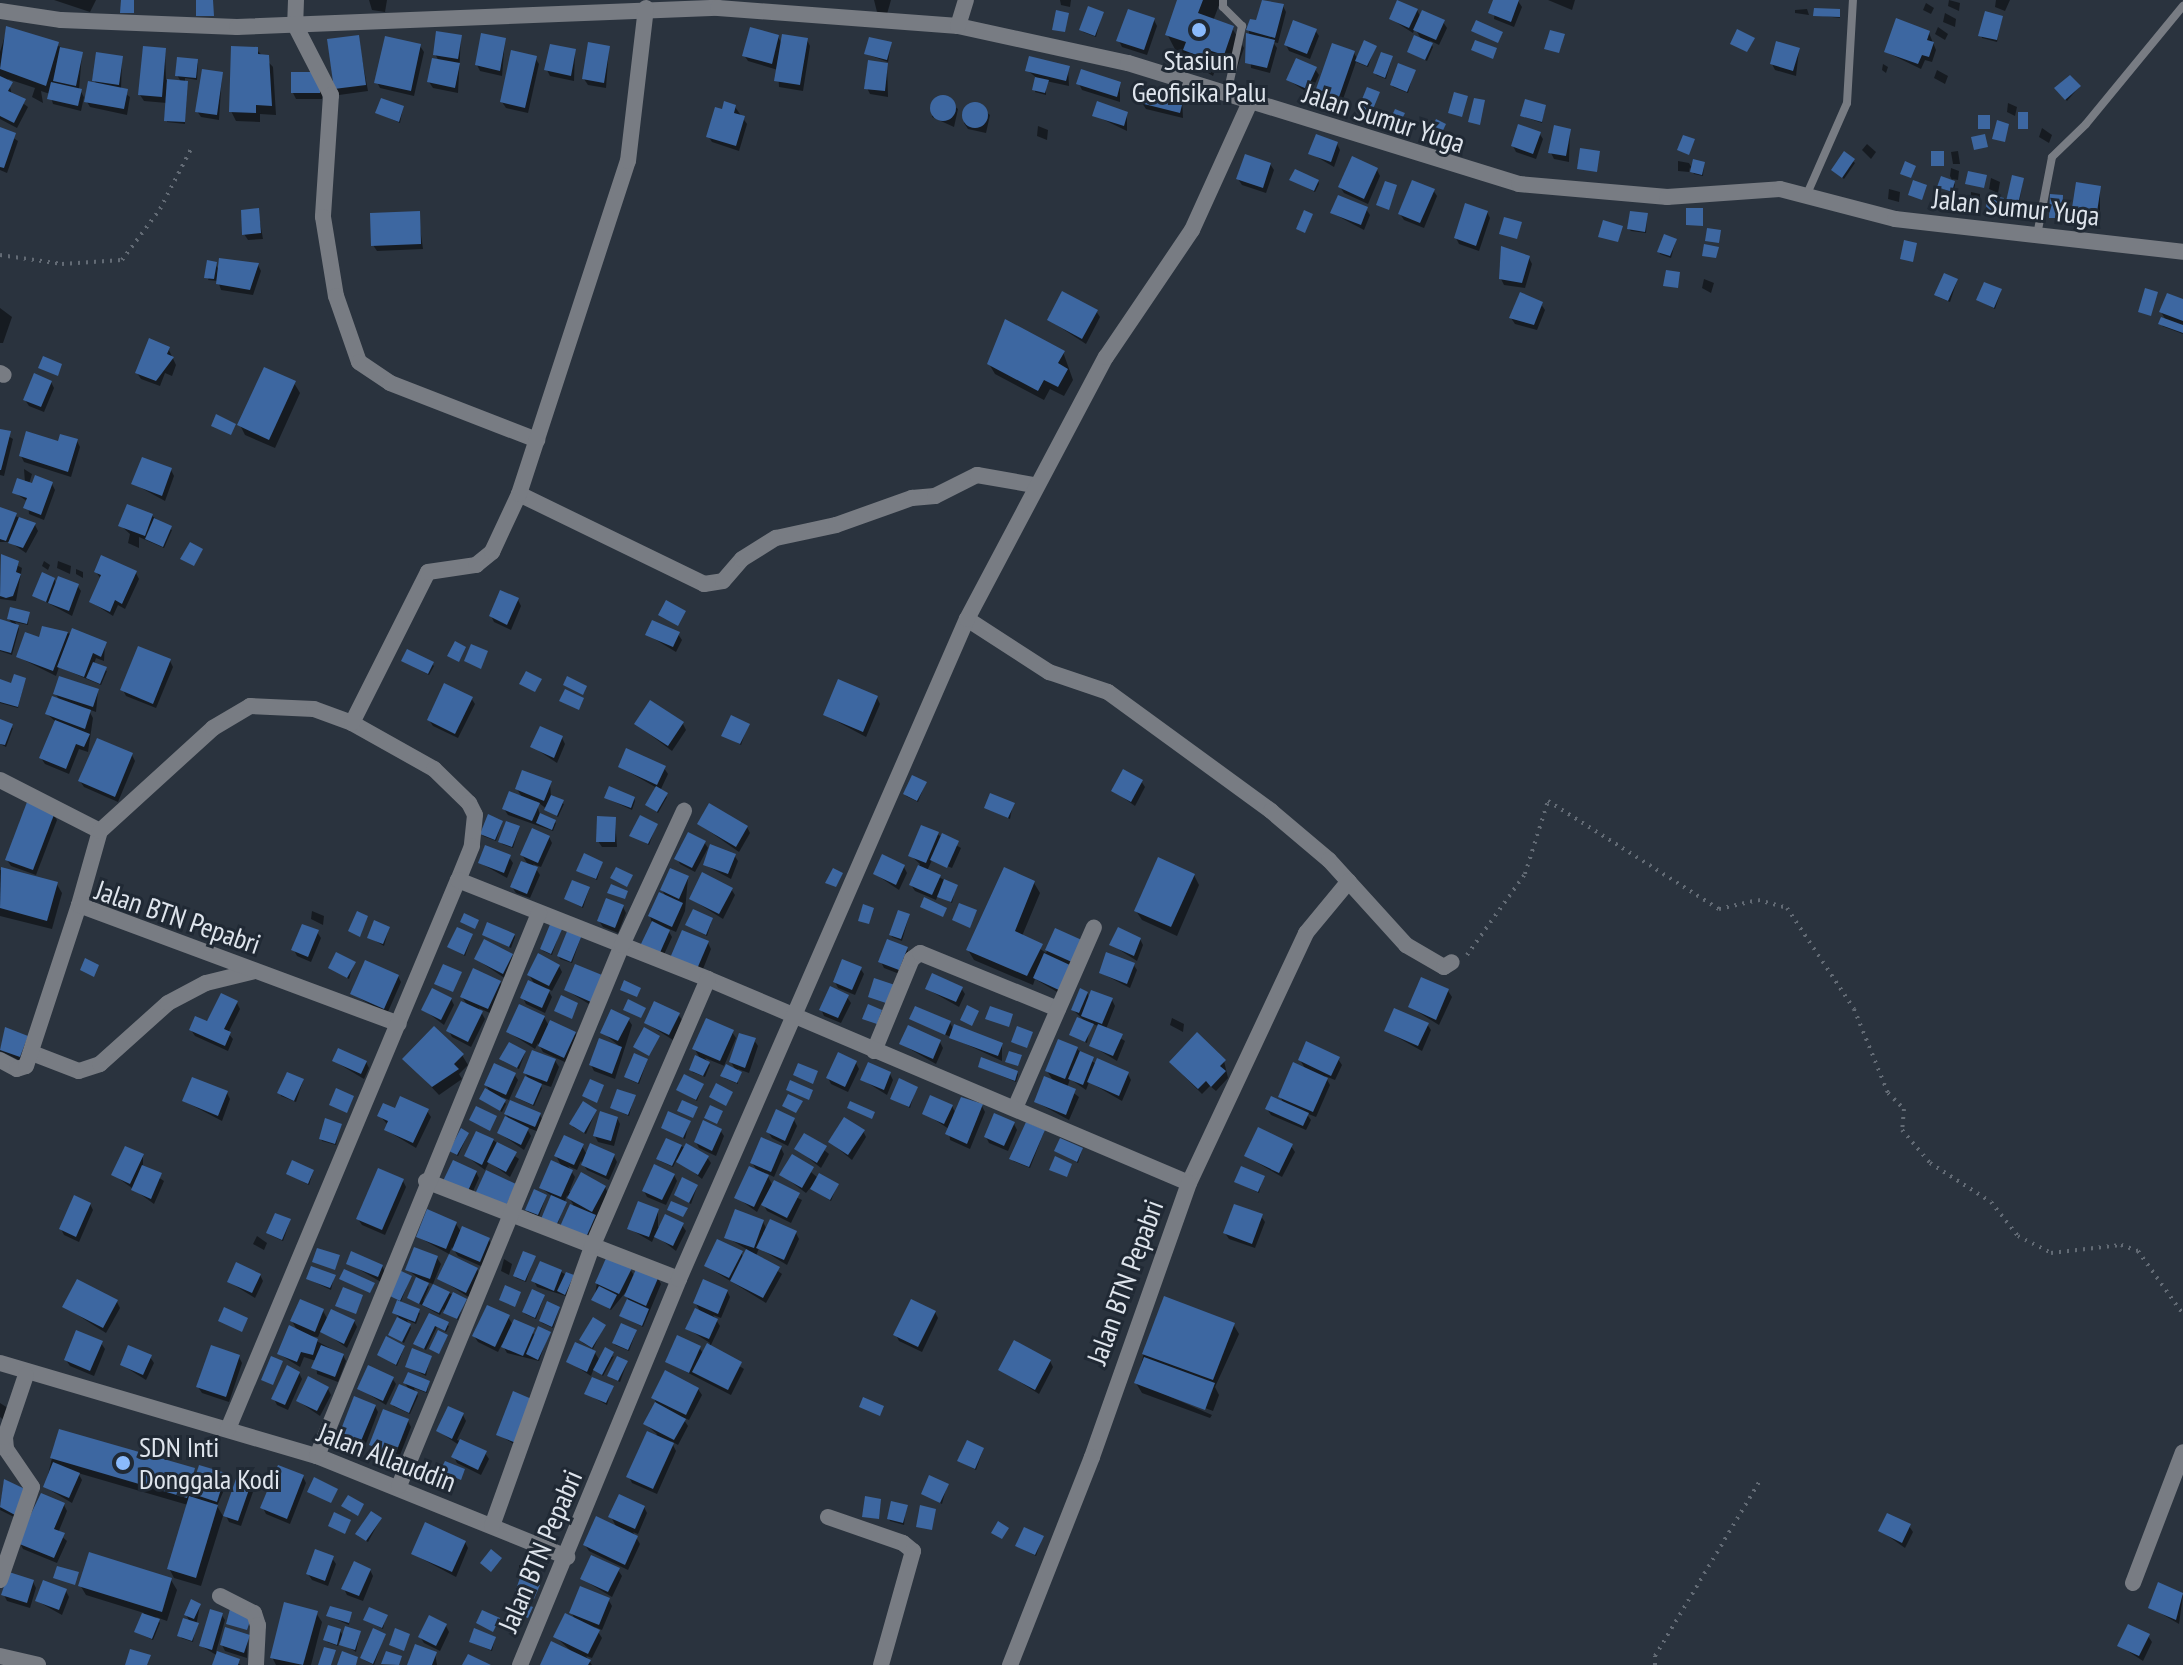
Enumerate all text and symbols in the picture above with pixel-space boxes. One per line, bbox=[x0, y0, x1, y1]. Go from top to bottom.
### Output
marker: Stasiun Geofisika Palu bbox=[1190, 21, 1208, 39]
place label: Stasiun Geofisika Palu bbox=[1132, 43, 1266, 109]
street label: Jalan Sumur Yuga bbox=[1299, 76, 1469, 160]
street label: Jalan Sumur Yuga bbox=[1930, 181, 2102, 233]
street label: Jalan BTN Pepabri bbox=[91, 873, 265, 961]
street label: Jalan BTN Pepabri bbox=[1080, 1195, 1170, 1369]
street label: Jalan Allauddin bbox=[313, 1415, 461, 1499]
place label: SDN Inti Donggala Kodi bbox=[139, 1430, 280, 1496]
marker: SDN Inti Donggala Kodi bbox=[114, 1454, 132, 1472]
street label: Jalan BTN Pepabri bbox=[491, 1465, 589, 1637]

